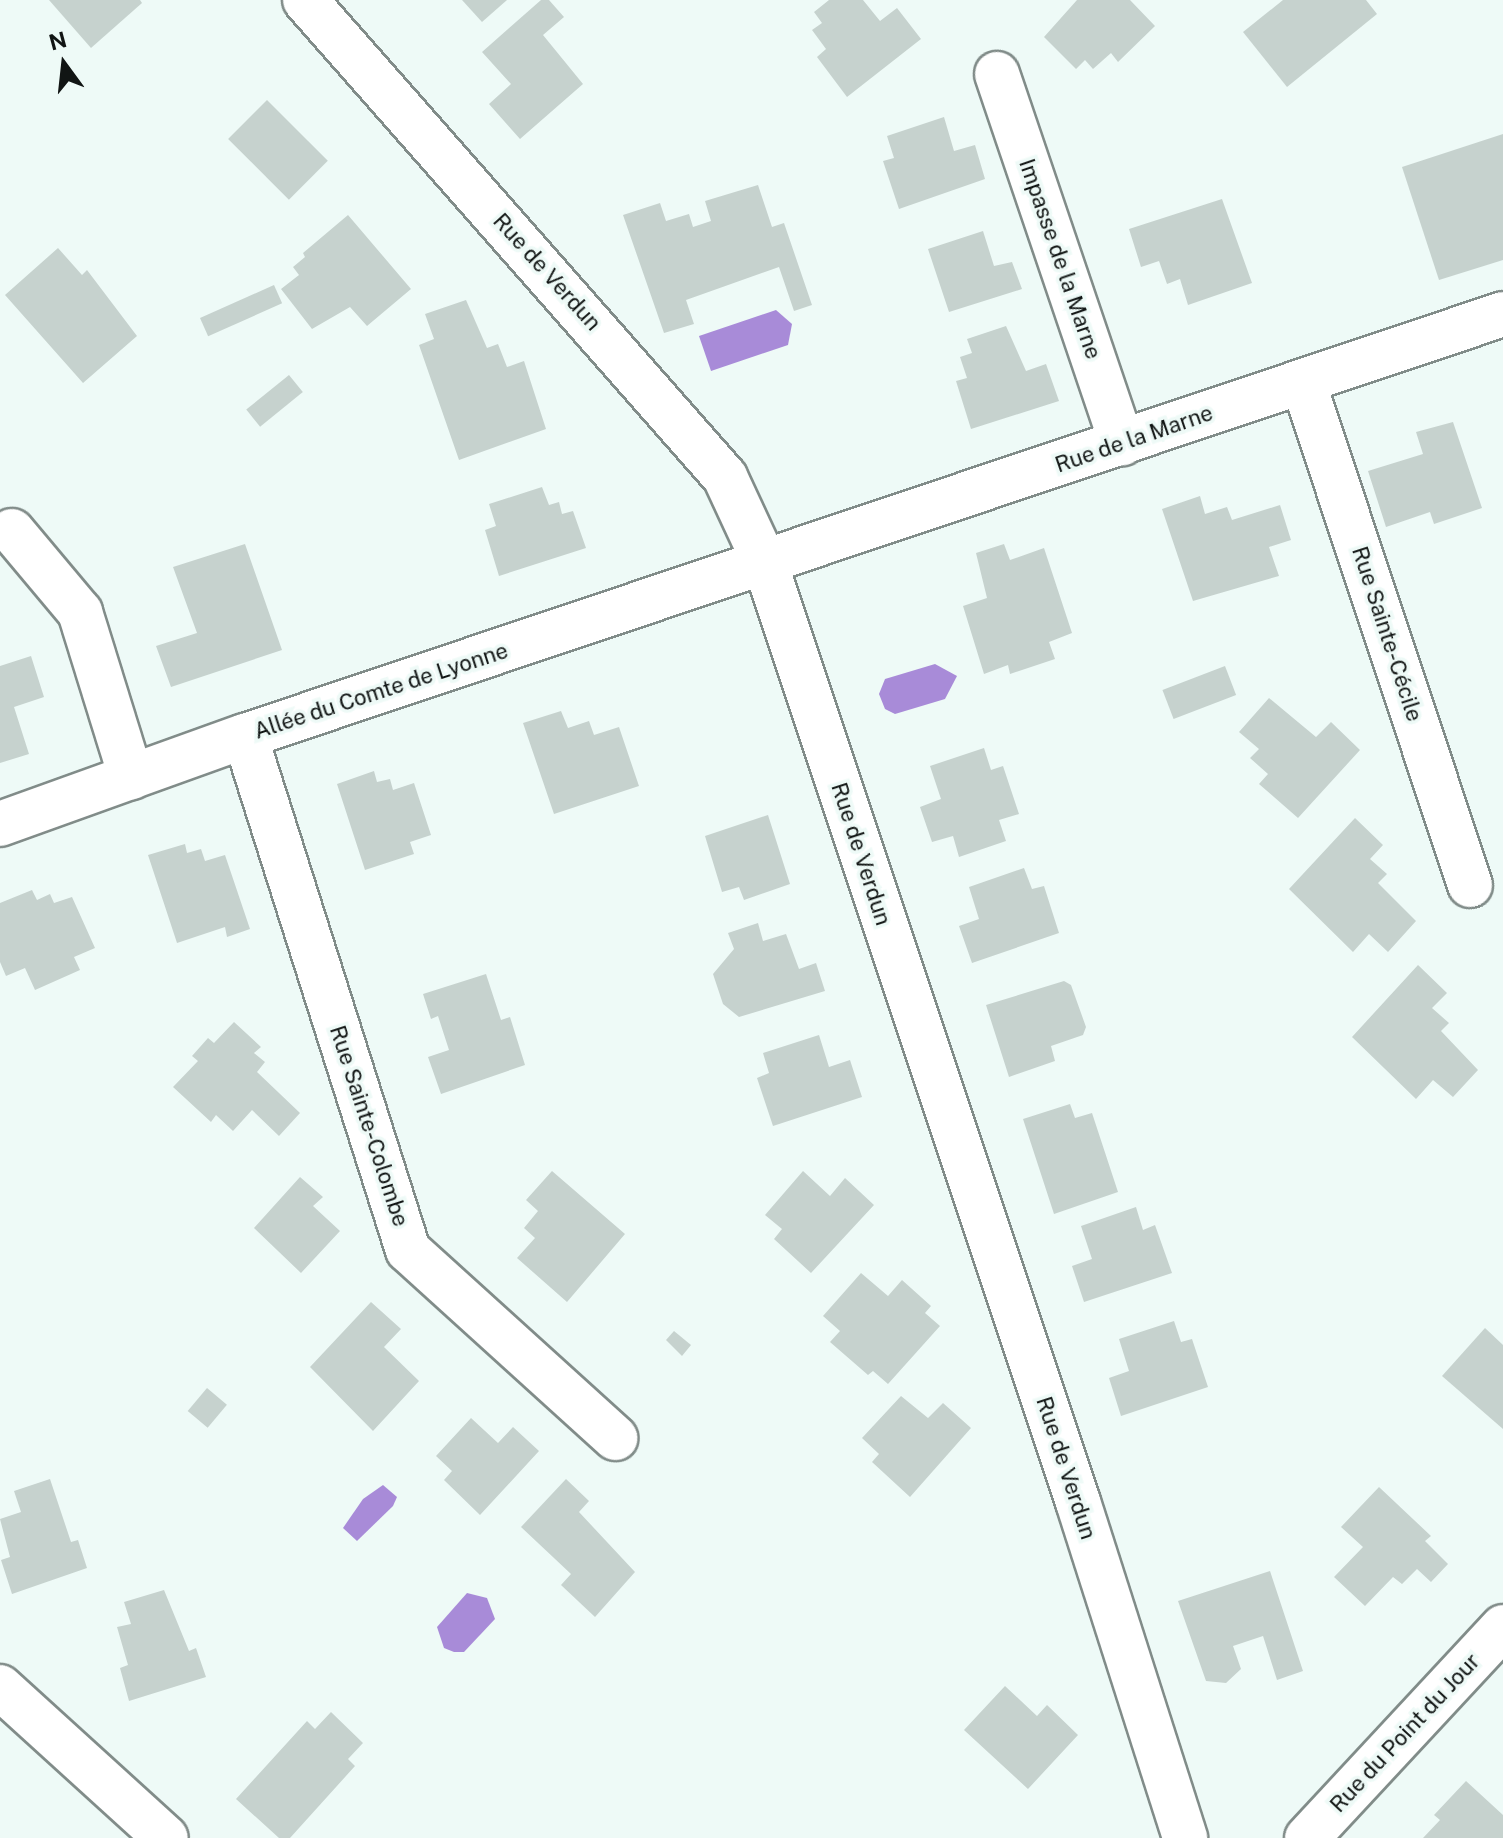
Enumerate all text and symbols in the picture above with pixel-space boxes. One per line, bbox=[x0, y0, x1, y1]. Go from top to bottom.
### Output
north arrow bbox=[24, 24, 104, 104]
text: N bbox=[46, 26, 69, 56]
street label: Impasse de la Marne bbox=[1013, 155, 1107, 363]
street label: Rue de Verdun bbox=[487, 208, 607, 336]
street label: Rue de la Marne bbox=[1051, 400, 1217, 478]
street label: Rue Sainte-Cécile bbox=[1346, 543, 1428, 725]
street label: Allée du Comte de Lyonne bbox=[250, 637, 512, 745]
street label: Rue de Verdun bbox=[825, 779, 897, 929]
street label: Rue Sainte-Colombe bbox=[324, 1022, 414, 1230]
street label: Rue de Verdun bbox=[1030, 1393, 1102, 1543]
street label: Rue du Point du Jour bbox=[1324, 1648, 1486, 1818]

